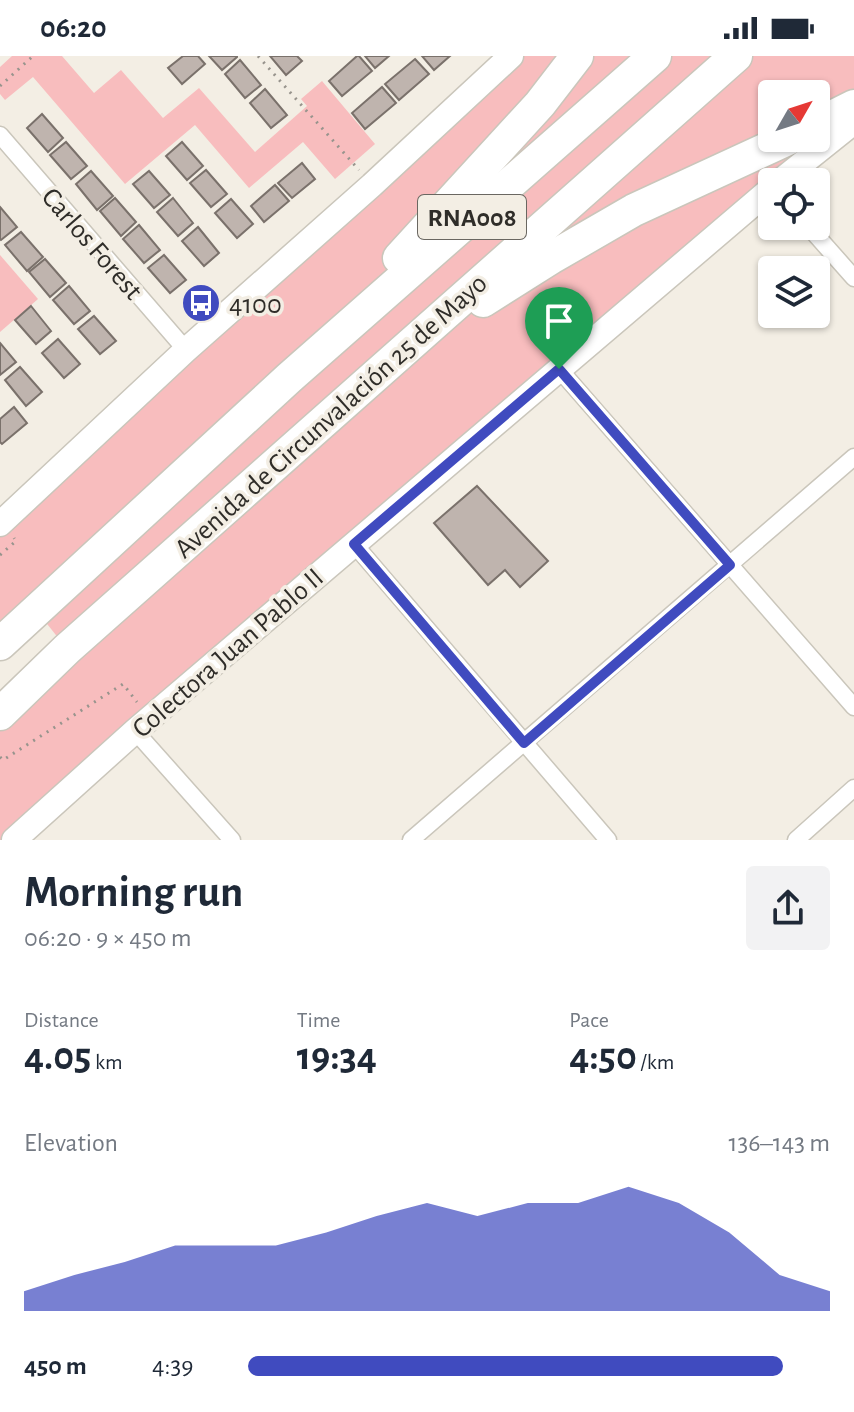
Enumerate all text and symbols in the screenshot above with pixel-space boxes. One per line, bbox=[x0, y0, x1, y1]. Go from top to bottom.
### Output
text: 06:20 bbox=[40, 13, 107, 43]
north arrow bbox=[758, 80, 830, 152]
map controls bbox=[758, 80, 830, 328]
button: locate bbox=[758, 168, 830, 240]
street label: Carlos Forest bbox=[36, 183, 147, 306]
road number: RNA008 bbox=[418, 195, 526, 239]
button: layers bbox=[758, 256, 830, 328]
street label: Avenida de Circunvalación 25 de Mayo bbox=[170, 269, 493, 564]
bus stop icon: 4100 bbox=[180, 282, 222, 324]
pin bbox=[525, 287, 593, 369]
place label: 4100 bbox=[229, 291, 282, 319]
icon: arrive bbox=[537, 299, 581, 343]
street label: Colectora Juan Pablo II bbox=[128, 563, 329, 744]
button: share bbox=[746, 866, 830, 950]
text: Morning run bbox=[24, 871, 243, 915]
text: 06:20 · 9 × 450 m bbox=[24, 925, 191, 951]
text: Distance bbox=[24, 1009, 99, 1031]
text: Time bbox=[297, 1009, 341, 1031]
text: Pace bbox=[569, 1009, 609, 1031]
text: 4.05 bbox=[24, 1037, 91, 1077]
text: 19:34 bbox=[297, 1037, 377, 1077]
text: 4:50 bbox=[569, 1037, 637, 1077]
text: km bbox=[91, 1051, 123, 1073]
text: /km bbox=[637, 1051, 674, 1073]
text: Elevation bbox=[24, 1130, 118, 1156]
text: 136–143 m bbox=[728, 1130, 830, 1156]
text: 450 m bbox=[24, 1353, 87, 1379]
text: 4:39 bbox=[152, 1353, 193, 1379]

